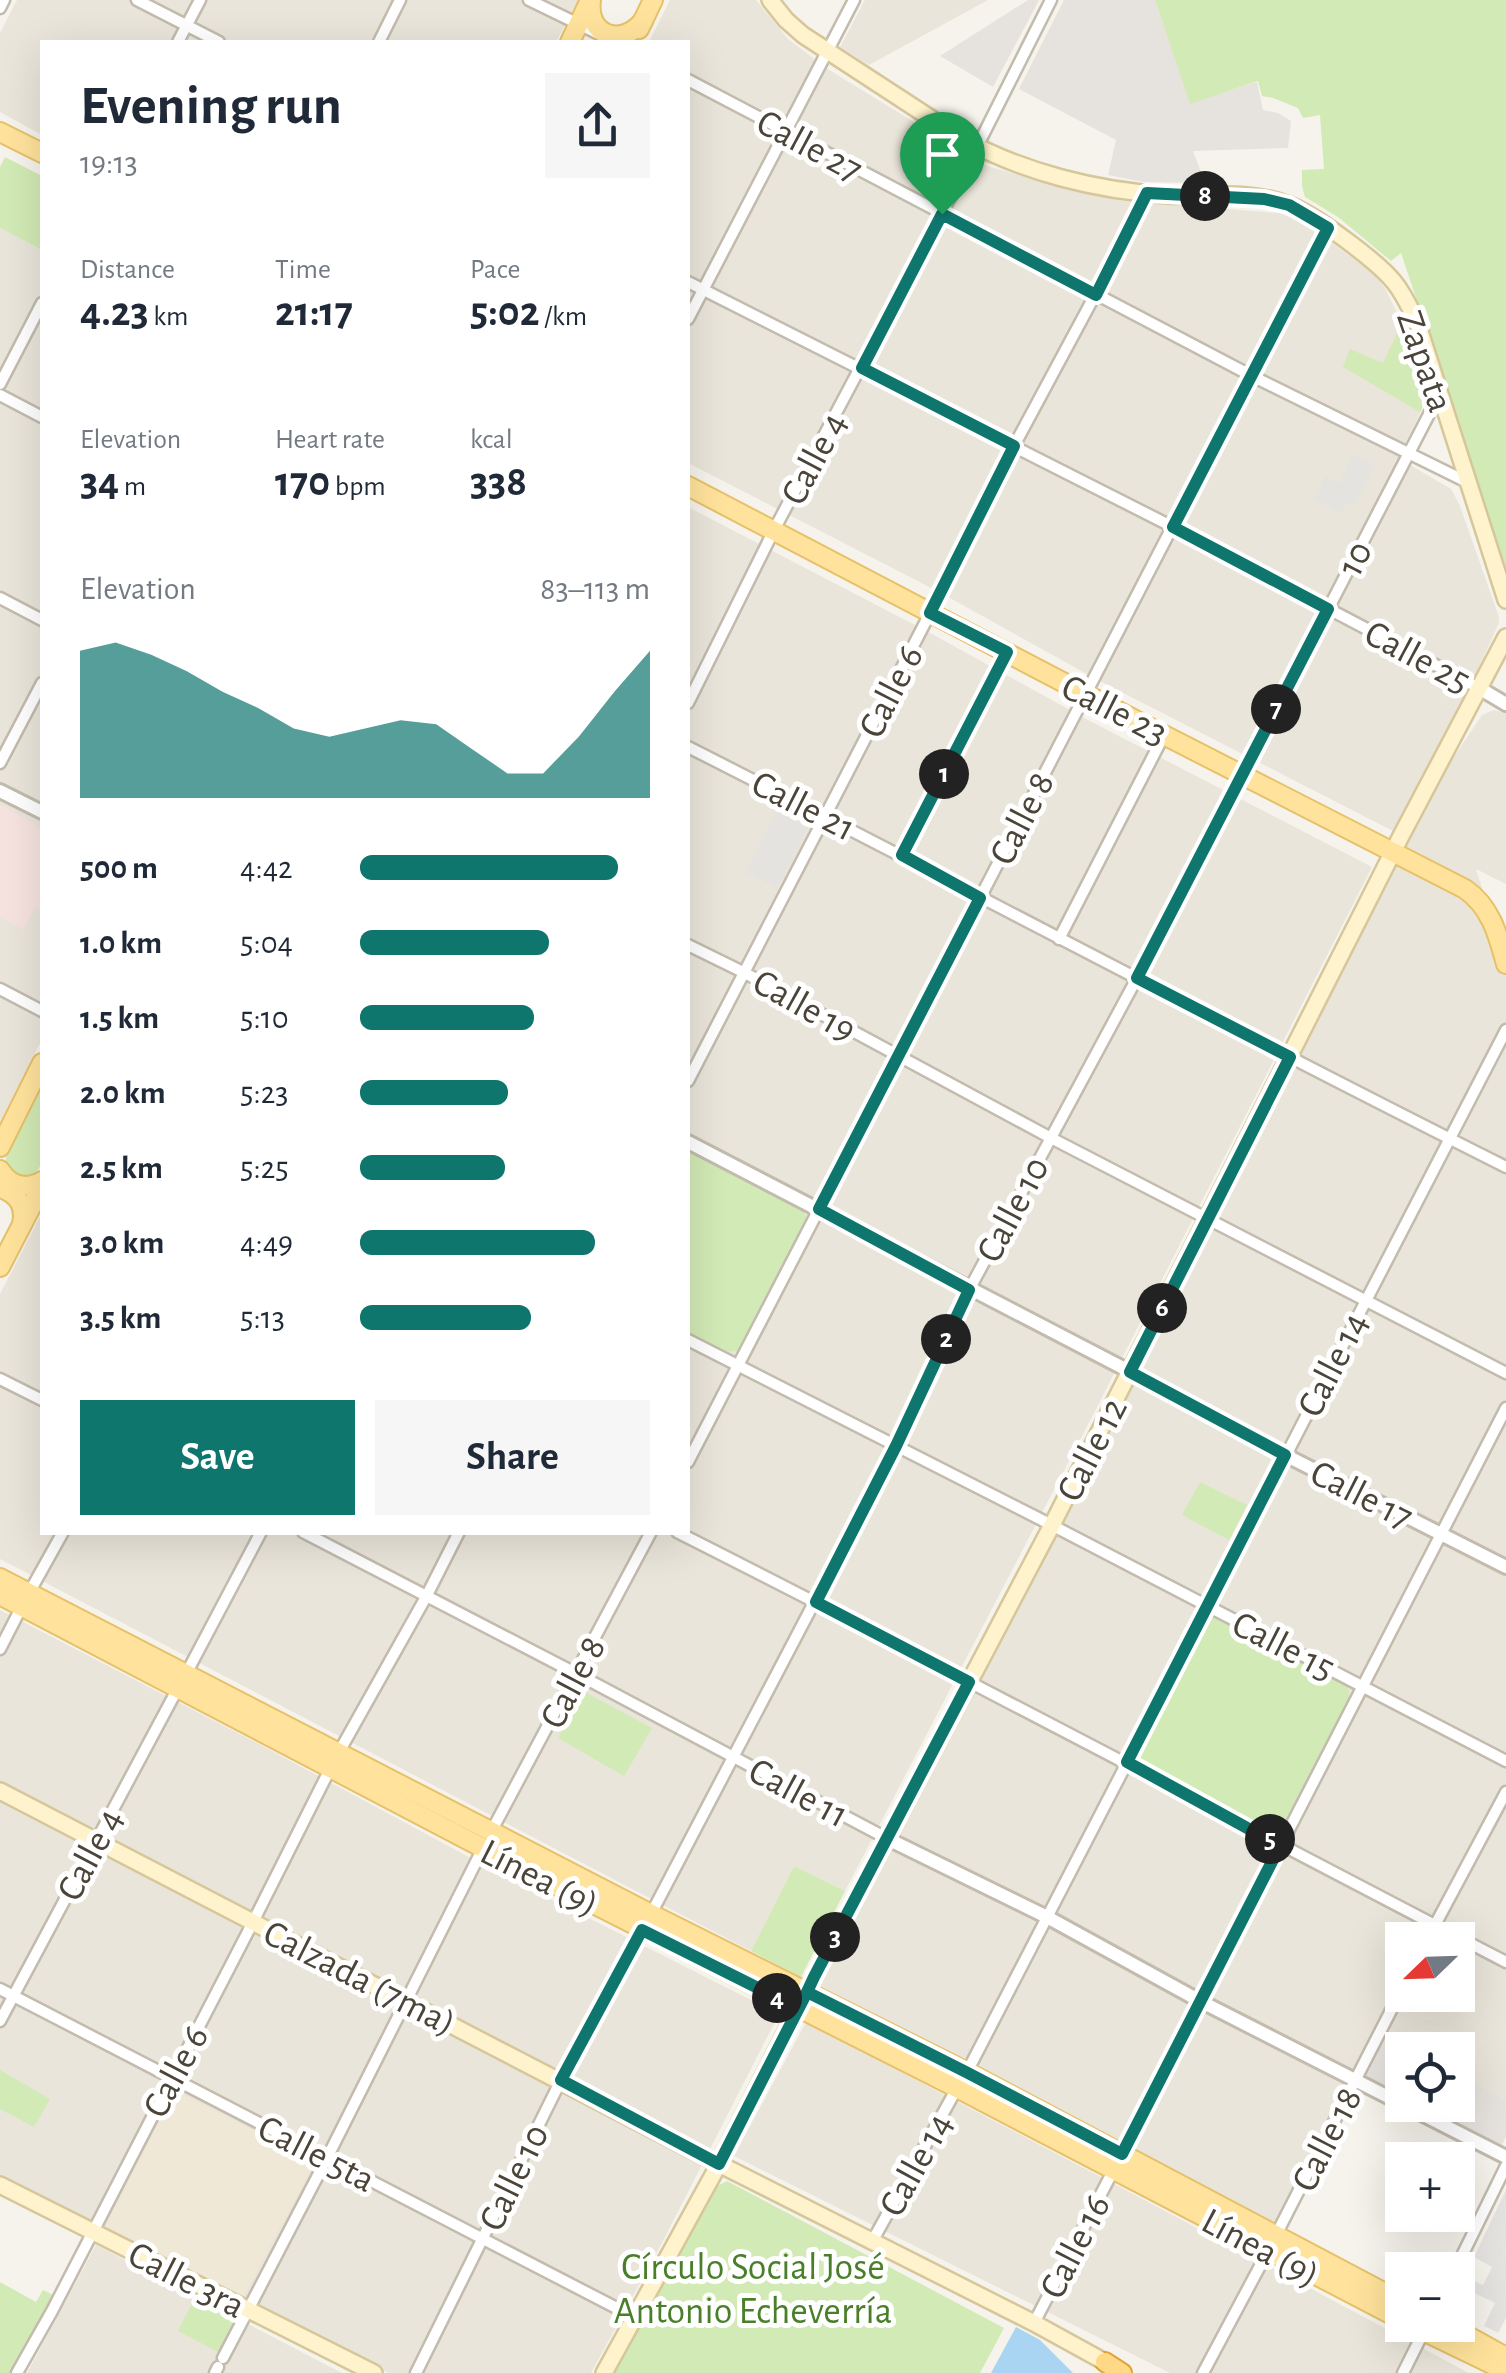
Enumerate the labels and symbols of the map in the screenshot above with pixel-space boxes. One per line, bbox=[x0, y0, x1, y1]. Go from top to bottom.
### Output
street label: Calle 27 bbox=[750, 103, 868, 190]
pin bbox=[900, 112, 985, 215]
pin: 8 bbox=[1180, 171, 1230, 221]
street label: Zapata bbox=[1389, 306, 1459, 417]
street label: Calle 4 bbox=[775, 407, 855, 511]
street label: 10 bbox=[1331, 536, 1380, 582]
street label: Calle 25 bbox=[1358, 614, 1476, 701]
street label: Calle 6 bbox=[853, 640, 931, 744]
street label: Calle 23 bbox=[1055, 668, 1173, 753]
pin: 7 bbox=[1251, 684, 1301, 734]
pin: 1 bbox=[919, 749, 969, 799]
street label: Calle 21 bbox=[745, 765, 861, 849]
street label: Calle 8 bbox=[984, 767, 1062, 871]
street label: Calle 19 bbox=[746, 963, 862, 1050]
street label: Calle 10 bbox=[970, 1151, 1057, 1269]
pin: 6 bbox=[1137, 1283, 1187, 1333]
street label: Calle 14 bbox=[1292, 1307, 1376, 1423]
pin: 2 bbox=[921, 1314, 971, 1364]
street label: Calle 12 bbox=[1051, 1392, 1135, 1508]
street label: Calle 17 bbox=[1304, 1454, 1418, 1537]
street label: Calle 15 bbox=[1226, 1605, 1340, 1688]
street label: Calle 8 bbox=[534, 1631, 614, 1735]
street label: Calle 11 bbox=[742, 1752, 854, 1835]
street label: Calle 4 bbox=[51, 1803, 131, 1907]
pin: 5 bbox=[1245, 1814, 1295, 1864]
street label: Línea (9) bbox=[474, 1833, 604, 1924]
pin: 3 bbox=[810, 1912, 860, 1962]
street label: Calzada (7ma) bbox=[257, 1914, 461, 2043]
north arrow bbox=[1385, 1922, 1475, 2012]
pin: 4 bbox=[752, 1973, 802, 2023]
street label: Calle 6 bbox=[137, 2020, 216, 2124]
street label: Calle 18 bbox=[1286, 2082, 1370, 2198]
street label: Calle 14 bbox=[873, 2107, 960, 2223]
street label: Calle 5ta bbox=[252, 2109, 381, 2200]
street label: Calle 10 bbox=[473, 2119, 557, 2237]
street label: Calle 16 bbox=[1034, 2189, 1118, 2305]
street label: Línea (9) bbox=[1195, 2202, 1325, 2295]
street label: Calle 3ra bbox=[122, 2235, 250, 2326]
park label: Círculo Social José Antonio Echeverría bbox=[614, 2249, 892, 2331]

